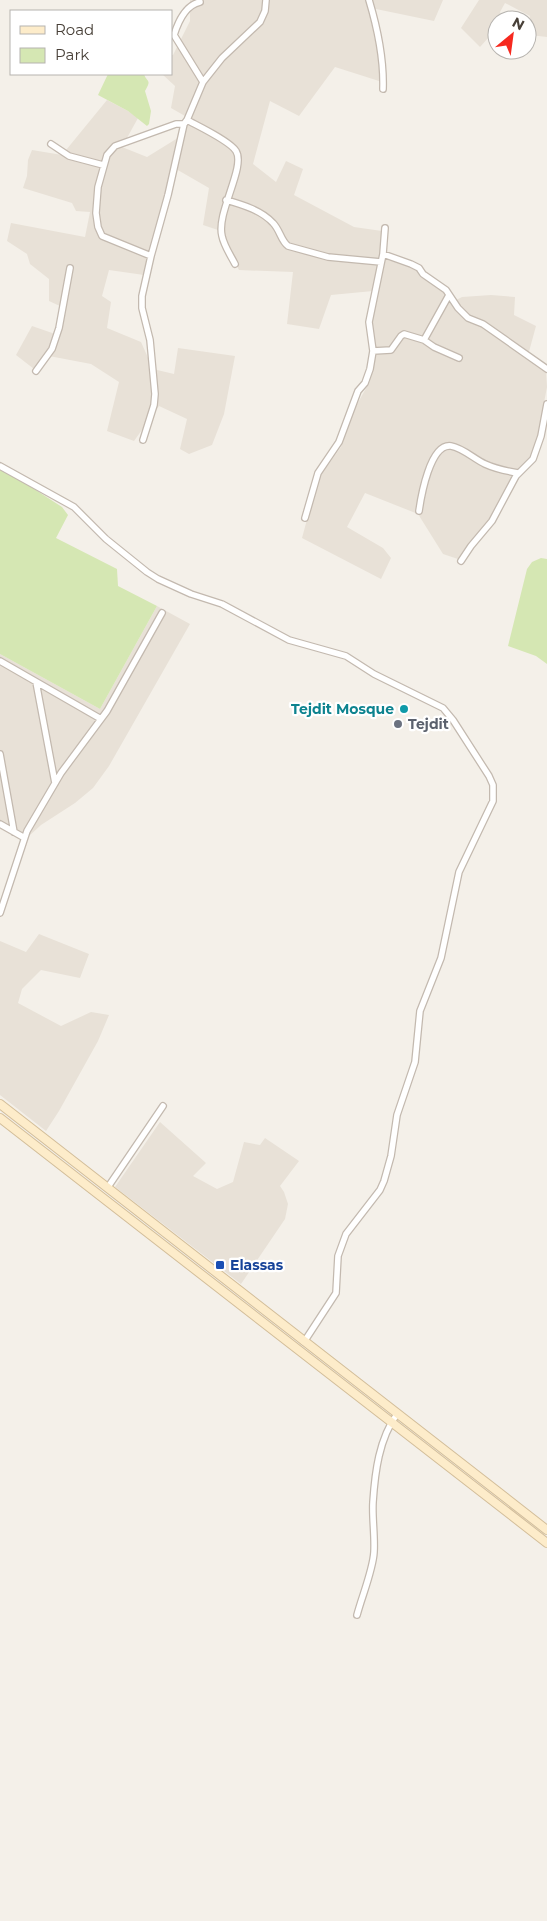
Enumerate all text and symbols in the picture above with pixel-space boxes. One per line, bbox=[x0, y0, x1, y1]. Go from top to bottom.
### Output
legend bbox=[10, 10, 172, 75]
north arrow bbox=[487, 10, 537, 60]
text: N bbox=[509, 13, 528, 34]
text: Road bbox=[55, 20, 94, 39]
text: Park bbox=[55, 45, 89, 64]
place label: Tejdit Mosque bbox=[291, 700, 394, 718]
marker: Tejdit Mosque bbox=[398, 703, 410, 715]
place label: Tejdit bbox=[408, 715, 449, 733]
marker: Tejdit bbox=[392, 718, 404, 730]
place label: Elassas bbox=[230, 1256, 284, 1274]
marker: Elassas bbox=[214, 1259, 226, 1271]

